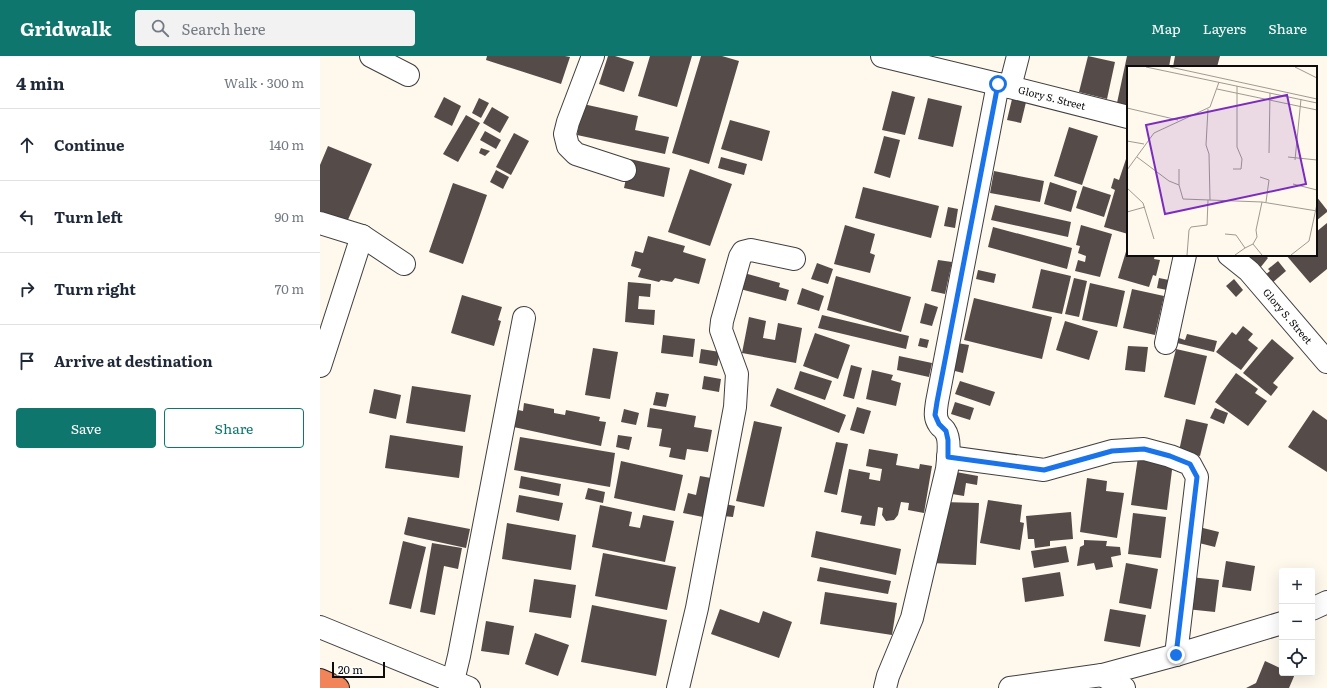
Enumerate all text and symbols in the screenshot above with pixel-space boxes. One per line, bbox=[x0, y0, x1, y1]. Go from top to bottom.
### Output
search box bbox=[135, 10, 415, 46]
text: Gridwalk bbox=[20, 14, 111, 42]
icon: search bbox=[149, 17, 171, 39]
text: Search here bbox=[181, 17, 266, 40]
text: Map bbox=[1151, 18, 1181, 38]
text: Layers bbox=[1203, 18, 1246, 38]
text: Share bbox=[1268, 18, 1307, 38]
inset map bbox=[1127, 66, 1317, 256]
text: 4 min bbox=[16, 70, 65, 95]
text: Walk · 300 m bbox=[224, 73, 304, 92]
route start bbox=[989, 75, 1007, 93]
street label: Glory S. Street bbox=[1017, 81, 1087, 113]
text: Continue bbox=[54, 133, 124, 156]
icon: ahead bbox=[16, 134, 38, 156]
text: 140 m bbox=[269, 135, 304, 154]
text: Turn left bbox=[54, 205, 123, 228]
icon: left bbox=[16, 206, 38, 228]
text: 90 m bbox=[274, 207, 304, 226]
text: Turn right bbox=[54, 277, 136, 300]
icon: right bbox=[16, 278, 38, 300]
text: 70 m bbox=[275, 279, 304, 298]
street label: Glory S. Street bbox=[1260, 285, 1316, 347]
text: Arrive at destination bbox=[54, 349, 213, 372]
icon: arrive bbox=[16, 350, 38, 372]
button: Save bbox=[16, 408, 156, 448]
button: Share bbox=[164, 408, 304, 448]
map controls bbox=[1279, 568, 1315, 676]
button: + bbox=[1279, 568, 1315, 604]
button: − bbox=[1279, 604, 1315, 640]
button: locate bbox=[1279, 640, 1315, 676]
route end bbox=[1167, 646, 1185, 664]
scale bar bbox=[332, 660, 385, 679]
text: 20 m bbox=[338, 661, 363, 677]

